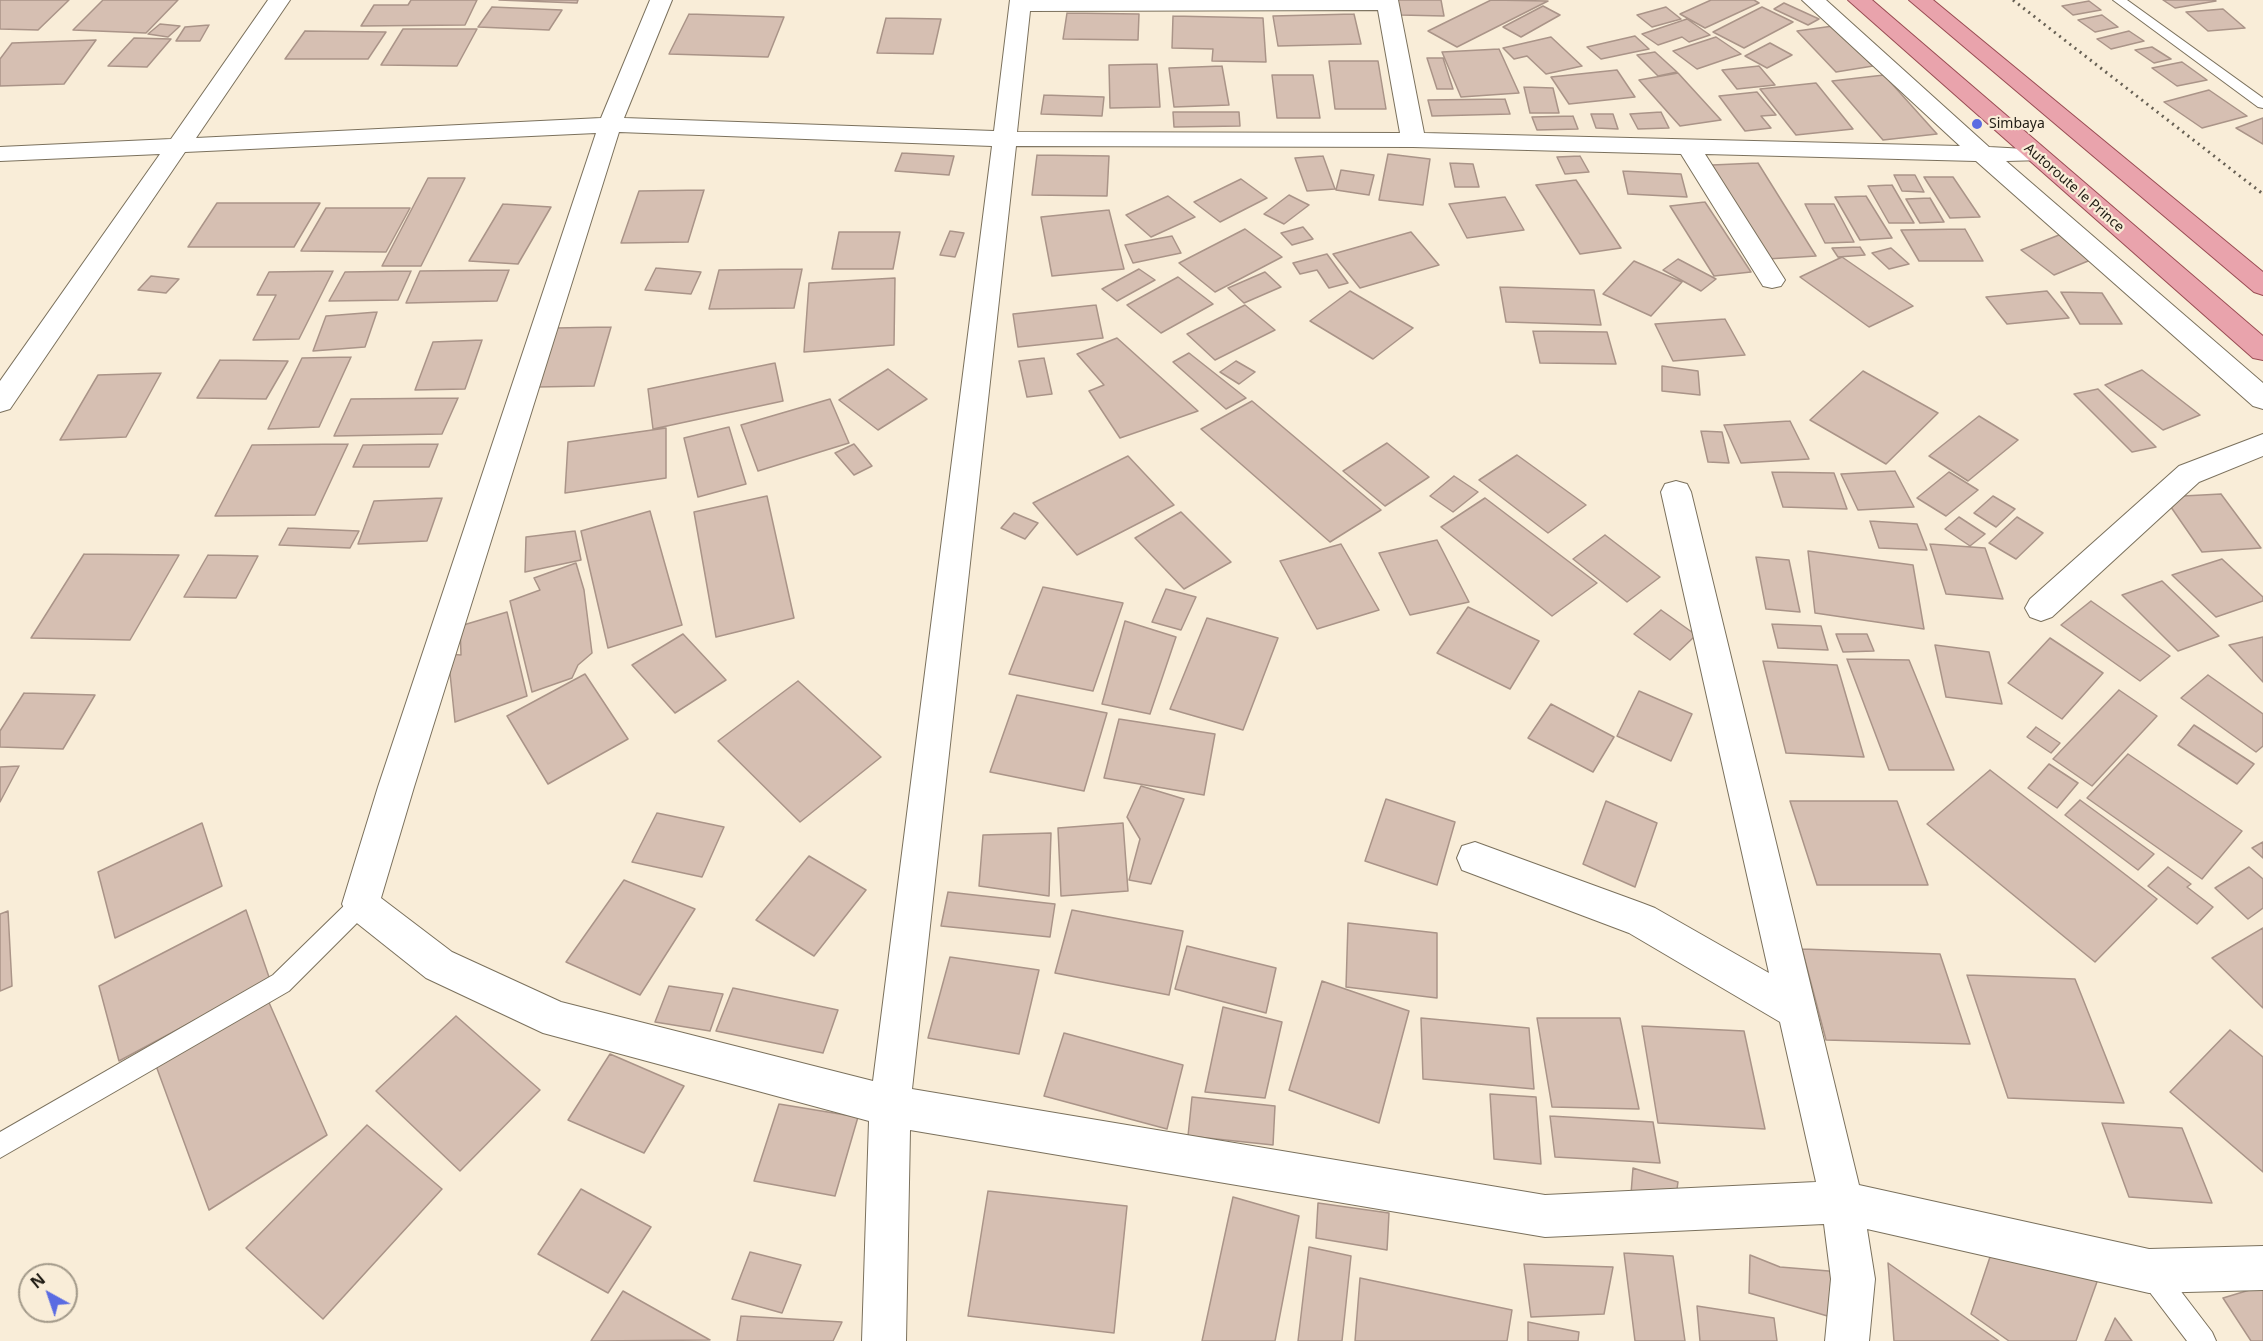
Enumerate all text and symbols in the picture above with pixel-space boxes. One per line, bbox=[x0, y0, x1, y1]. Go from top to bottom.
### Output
place label: Simbaya bbox=[1989, 116, 2045, 132]
marker: Simbaya bbox=[1970, 117, 1984, 131]
street label: Autoroute le Prince bbox=[2021, 140, 2127, 236]
north arrow bbox=[18, 1263, 78, 1323]
text: N bbox=[26, 1268, 50, 1293]

